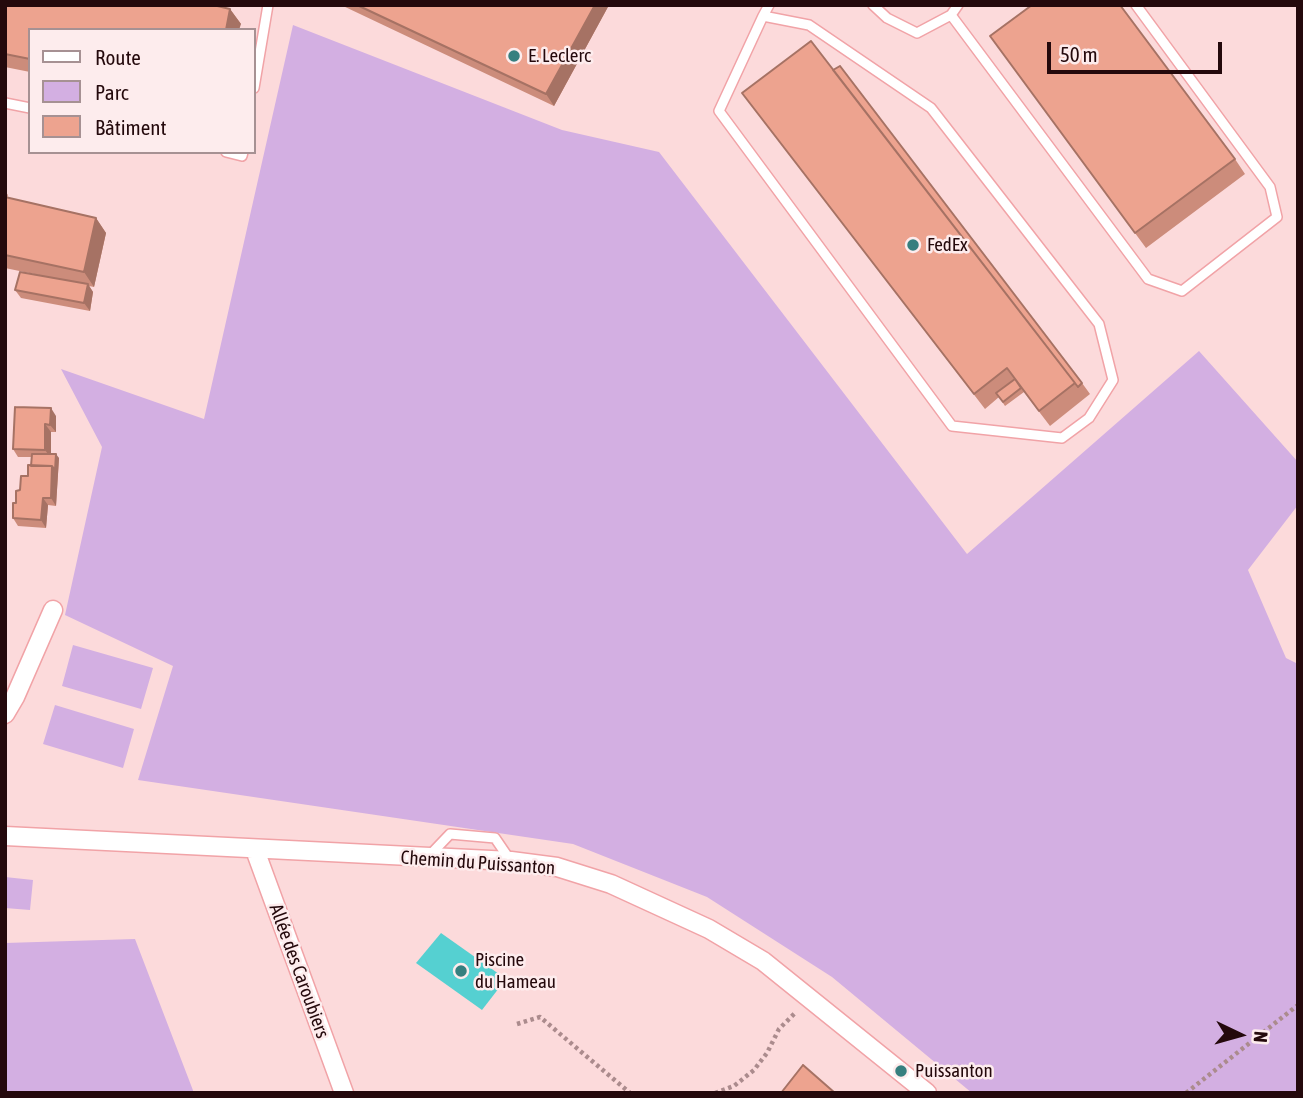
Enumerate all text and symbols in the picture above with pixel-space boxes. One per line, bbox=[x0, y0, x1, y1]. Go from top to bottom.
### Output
legend bbox=[28, 28, 256, 154]
scale bar bbox=[1051, 28, 1226, 72]
text: 50 m bbox=[1060, 42, 1098, 66]
text: Route bbox=[95, 45, 141, 69]
place label: E. Leclerc bbox=[528, 45, 591, 67]
marker: E. Leclerc bbox=[506, 48, 522, 64]
text: Parc bbox=[95, 80, 129, 104]
text: Bâtiment bbox=[95, 115, 166, 139]
place label: FedEx bbox=[927, 234, 968, 256]
marker: FedEx bbox=[905, 237, 921, 253]
street label: Chemin du Puissanton bbox=[400, 846, 556, 880]
street label: Allée des Caroubiers bbox=[264, 901, 334, 1041]
place label: Piscine du Hameau bbox=[475, 949, 556, 993]
marker: Piscine du Hameau bbox=[453, 963, 469, 979]
north arrow bbox=[1205, 1000, 1275, 1070]
text: N bbox=[1249, 1030, 1272, 1043]
place label: Puissanton bbox=[915, 1060, 993, 1082]
marker: Puissanton bbox=[893, 1063, 909, 1079]

